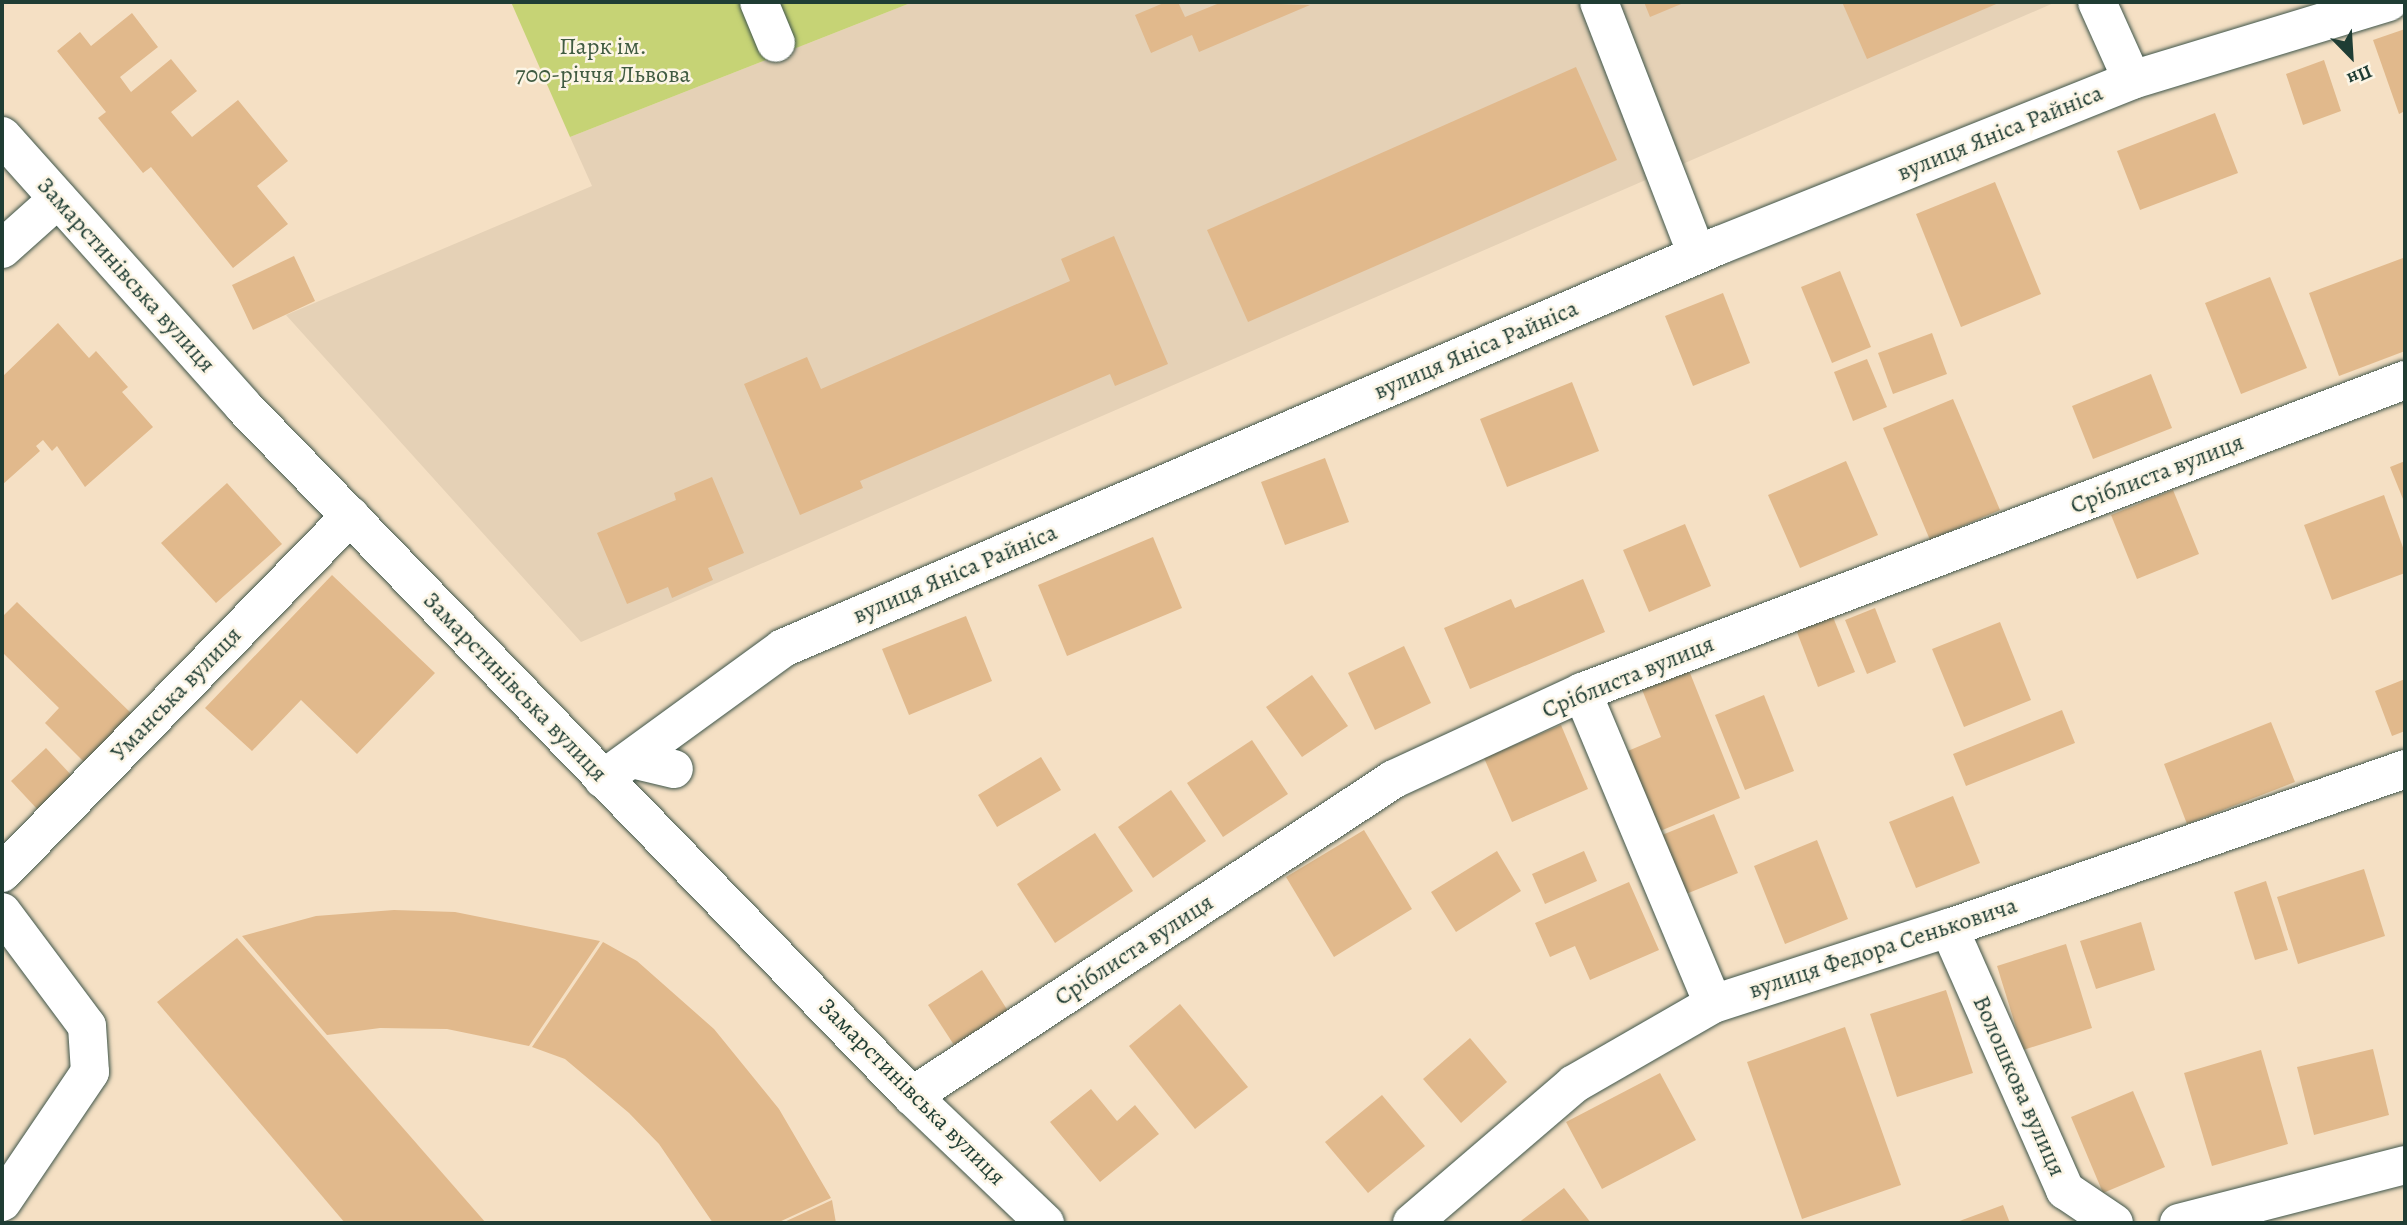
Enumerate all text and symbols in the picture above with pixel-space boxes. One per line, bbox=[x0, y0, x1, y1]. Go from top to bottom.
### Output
north arrow bbox=[2316, 21, 2386, 91]
park label: Парк ім. 700-річчя Львова bbox=[515, 33, 691, 89]
text: Пн bbox=[2343, 58, 2376, 92]
street label: вулиця Яніса Райніса bbox=[1893, 79, 2107, 187]
street label: Замарстинівська вулиця bbox=[31, 171, 221, 379]
street label: вулиця Яніса Райніса bbox=[1370, 294, 1582, 406]
street label: Сріблиста вулиця bbox=[2066, 428, 2248, 520]
street label: вулиця Яніса Райніса bbox=[849, 518, 1061, 630]
street label: Замарстинівська вулиця bbox=[417, 586, 613, 788]
street label: Уманська вулиця bbox=[105, 621, 247, 767]
street label: Сріблиста вулиця bbox=[1538, 629, 1718, 725]
street label: Сріблиста вулиця bbox=[1049, 888, 1219, 1012]
street label: вулиця Федора Сеньковича bbox=[1745, 891, 2021, 1005]
street label: Волошкова вулиця bbox=[1966, 991, 2072, 1181]
street label: Замарстинівська вулиця bbox=[813, 993, 1011, 1191]

